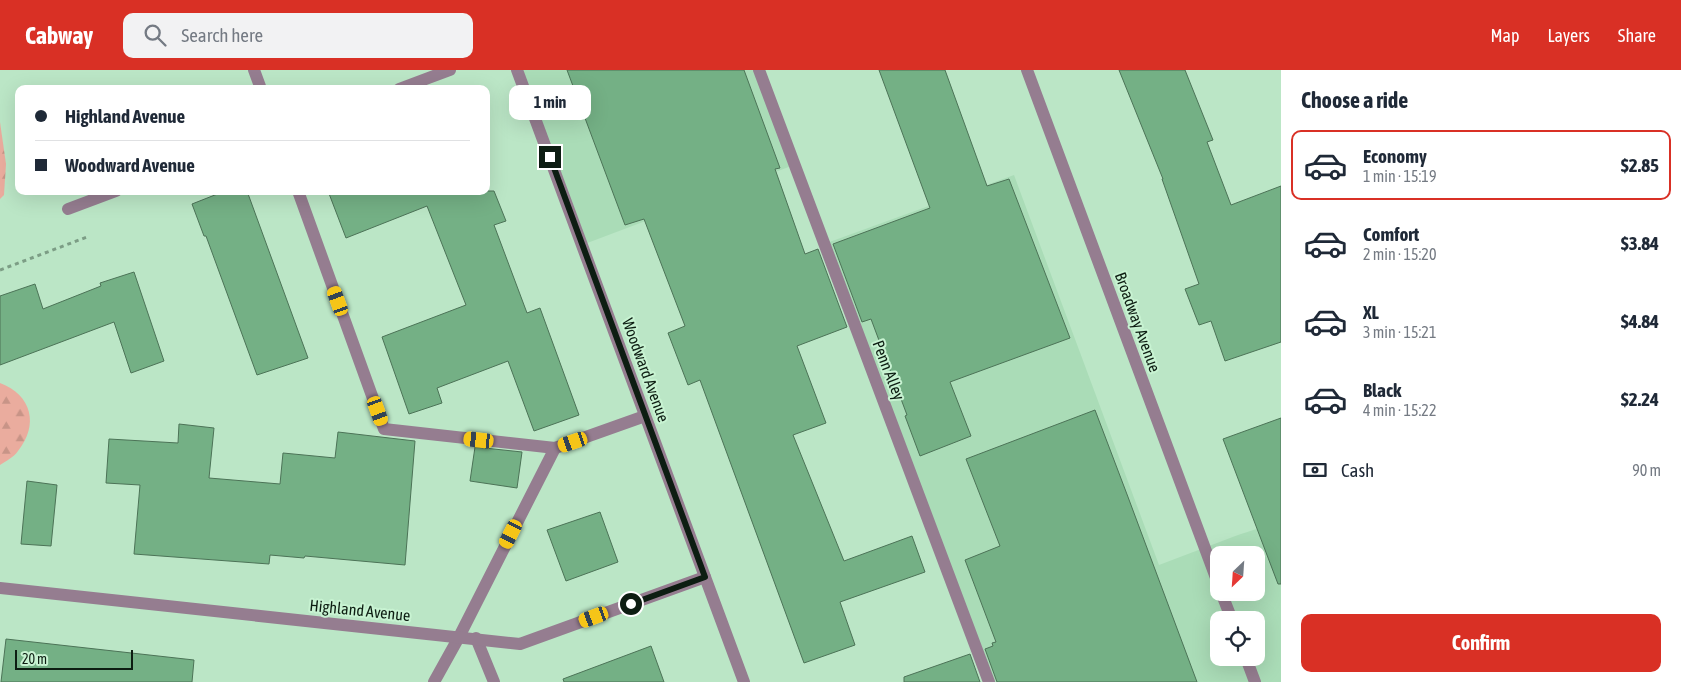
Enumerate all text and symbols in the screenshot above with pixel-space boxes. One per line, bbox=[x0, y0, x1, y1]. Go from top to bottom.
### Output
search box bbox=[123, 13, 473, 58]
icon: search bbox=[141, 21, 169, 49]
text: Cabway bbox=[25, 22, 93, 49]
text: Search here bbox=[181, 24, 263, 46]
text: Map bbox=[1490, 25, 1519, 46]
text: Layers bbox=[1547, 25, 1590, 46]
text: Share bbox=[1618, 25, 1656, 46]
callout: 1 min bbox=[509, 84, 591, 119]
text: Choose a ride bbox=[1301, 87, 1408, 113]
text: 1 min bbox=[534, 93, 566, 111]
text: Highland Avenue bbox=[65, 105, 185, 127]
icon: car bbox=[1303, 143, 1348, 188]
text: Economy bbox=[1363, 145, 1427, 167]
route end bbox=[539, 146, 561, 168]
text: Woodward Avenue bbox=[65, 154, 195, 176]
text: $2.85 bbox=[1621, 154, 1659, 176]
text: 1 min · 15:19 bbox=[1363, 167, 1436, 185]
icon: car bbox=[1303, 221, 1348, 266]
text: Comfort bbox=[1363, 223, 1419, 245]
text: $3.84 bbox=[1621, 232, 1659, 254]
text: 2 min · 15:20 bbox=[1363, 245, 1436, 263]
street label: Broadway Avenue bbox=[1111, 270, 1164, 375]
car bbox=[325, 284, 350, 318]
icon: car bbox=[1303, 299, 1348, 344]
text: XL bbox=[1363, 301, 1379, 323]
text: $4.84 bbox=[1621, 310, 1659, 332]
street label: Woodward Avenue bbox=[619, 316, 673, 424]
text: 3 min · 15:21 bbox=[1363, 323, 1436, 341]
street label: Penn Alley bbox=[868, 338, 909, 403]
icon: car bbox=[1303, 377, 1348, 422]
text: Black bbox=[1363, 379, 1401, 401]
text: $2.24 bbox=[1621, 388, 1659, 410]
car bbox=[365, 394, 390, 428]
text: 4 min · 15:22 bbox=[1363, 401, 1436, 419]
car bbox=[556, 430, 589, 454]
car bbox=[463, 431, 494, 449]
icon: cash bbox=[1301, 456, 1329, 484]
text: Cash bbox=[1341, 459, 1374, 481]
text: 90 m bbox=[1632, 461, 1661, 479]
car bbox=[497, 517, 524, 551]
north arrow bbox=[1210, 546, 1265, 601]
map controls bbox=[1210, 546, 1265, 666]
route start bbox=[620, 593, 642, 615]
street label: Highland Avenue bbox=[309, 596, 411, 625]
car bbox=[577, 605, 610, 629]
button: locate bbox=[1210, 611, 1265, 666]
button: Confirm bbox=[1301, 614, 1661, 672]
scale bar bbox=[15, 647, 132, 670]
text: 20 m bbox=[22, 651, 47, 667]

